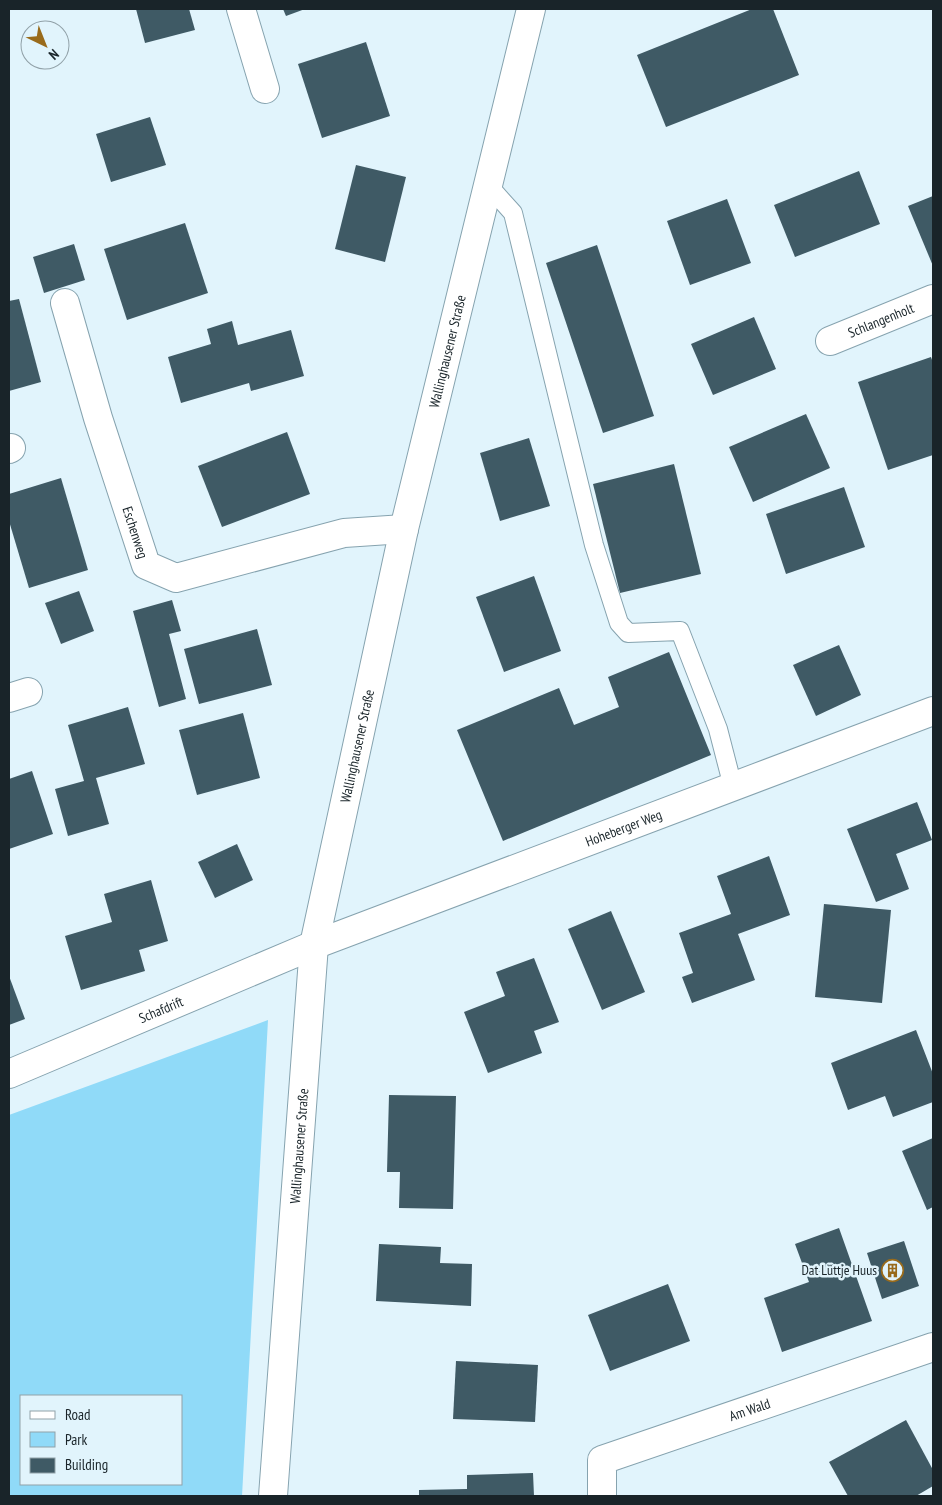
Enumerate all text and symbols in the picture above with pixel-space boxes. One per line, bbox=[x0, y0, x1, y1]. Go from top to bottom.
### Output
north arrow bbox=[20, 20, 70, 70]
text: N bbox=[45, 45, 63, 64]
street label: Wallinghausener Straße bbox=[425, 293, 470, 410]
street label: Schlangenholt bbox=[845, 299, 917, 342]
street label: Eschenweg bbox=[118, 504, 152, 561]
street label: Wallinghausener Straße bbox=[336, 688, 378, 804]
street label: Hoheberger Weg bbox=[583, 805, 664, 851]
street label: Schafdrift bbox=[136, 992, 186, 1027]
street label: Wallinghausener Straße bbox=[286, 1088, 312, 1204]
building icon: Dat Lüttje Huus bbox=[881, 1258, 905, 1282]
place label: Dat Lüttje Huus bbox=[801, 1261, 877, 1279]
street label: Am Wald bbox=[727, 1394, 773, 1425]
legend bbox=[20, 1395, 182, 1485]
text: Road bbox=[65, 1405, 91, 1424]
text: Park bbox=[65, 1430, 87, 1449]
text: Building bbox=[65, 1455, 108, 1474]

